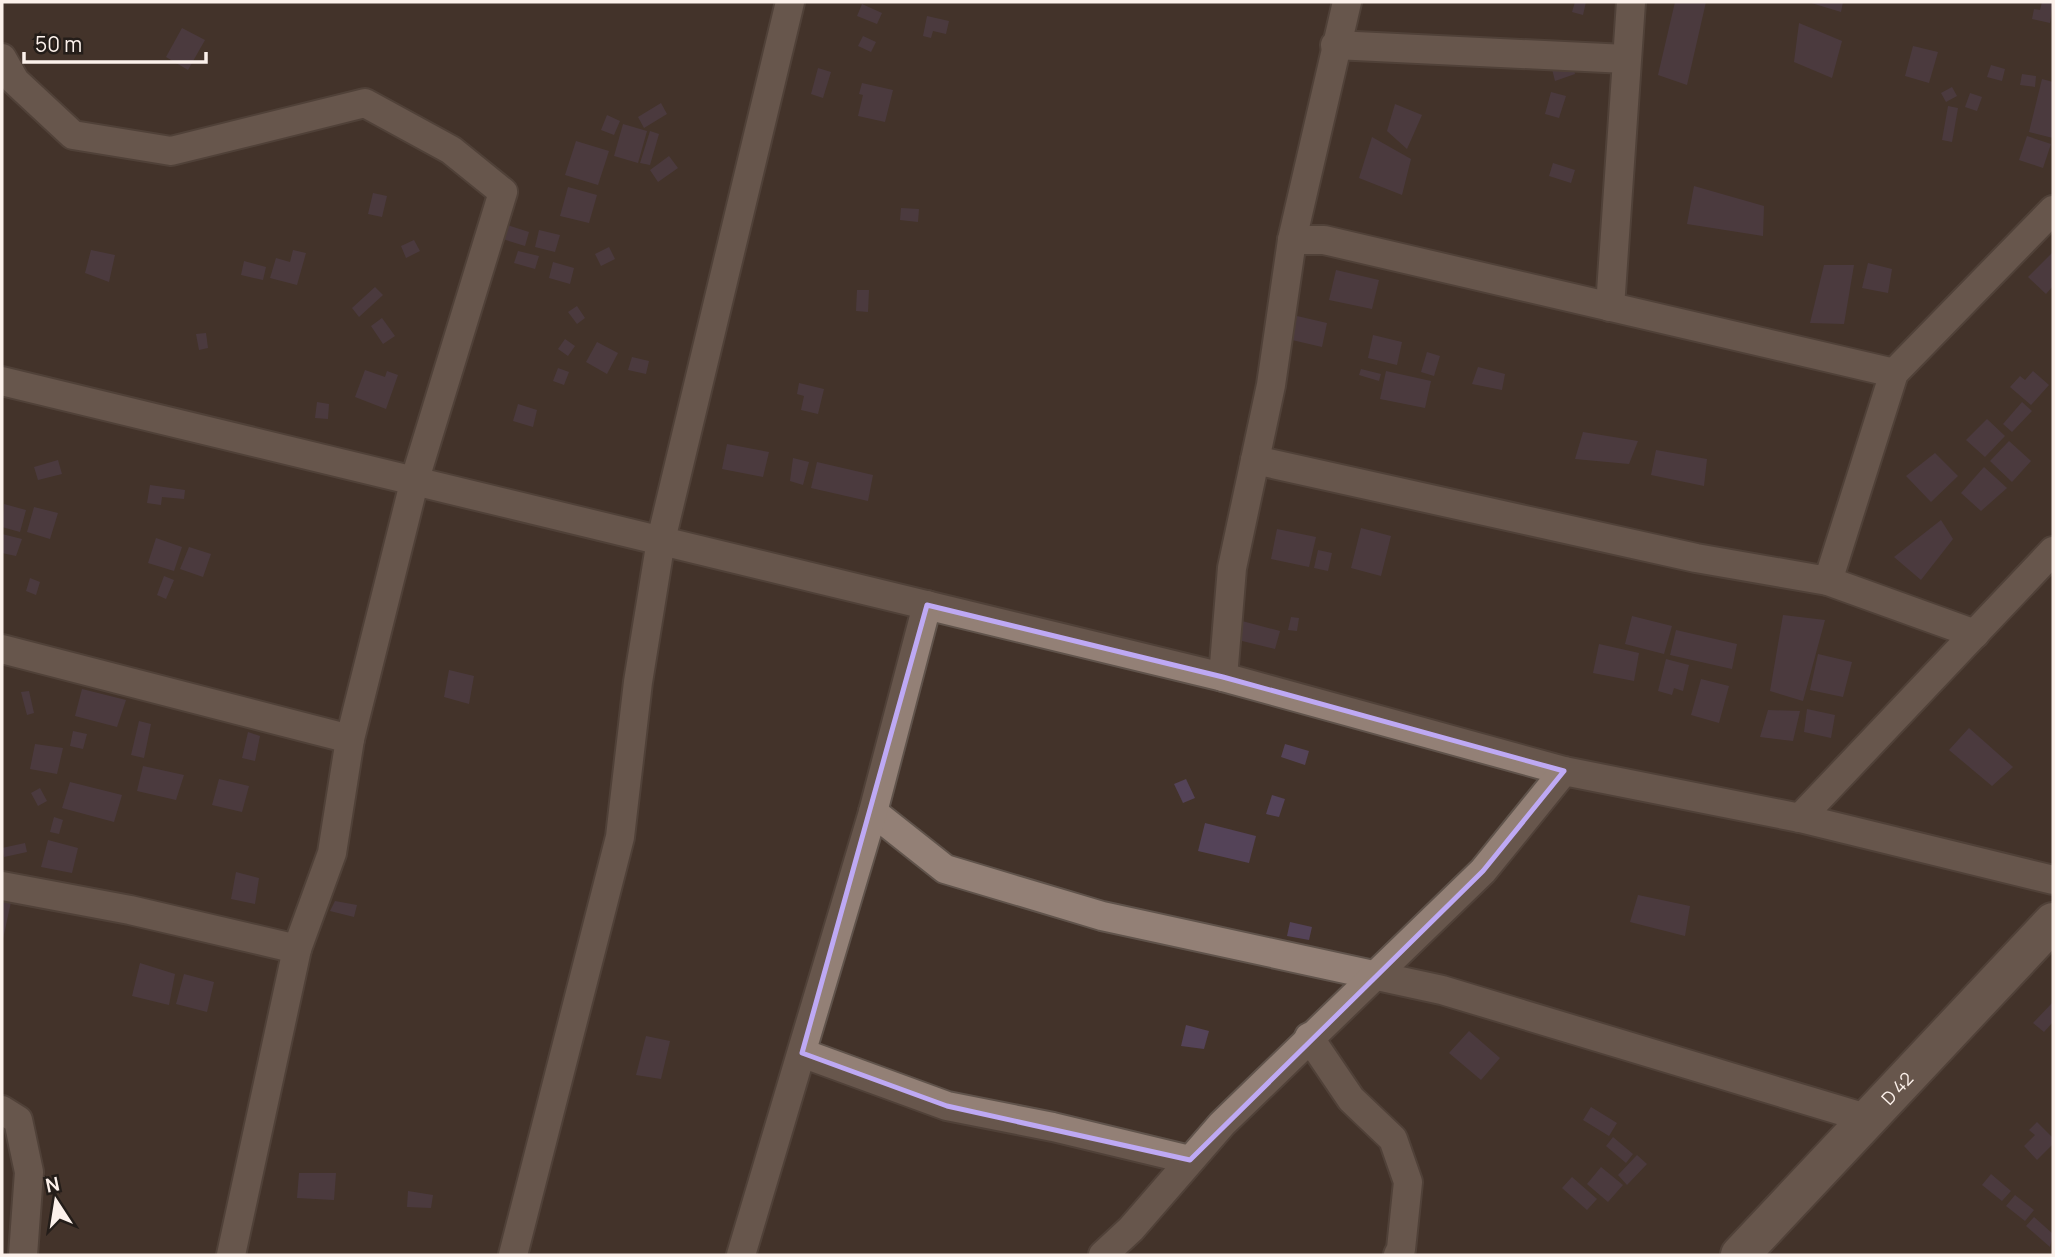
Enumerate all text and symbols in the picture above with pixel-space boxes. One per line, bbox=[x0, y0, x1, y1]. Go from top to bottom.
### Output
scale bar bbox=[24, 21, 206, 65]
text: 50 m bbox=[35, 30, 82, 58]
street label: D 42 bbox=[1876, 1067, 1918, 1110]
north arrow bbox=[21, 1166, 91, 1236]
text: N bbox=[43, 1170, 62, 1199]

